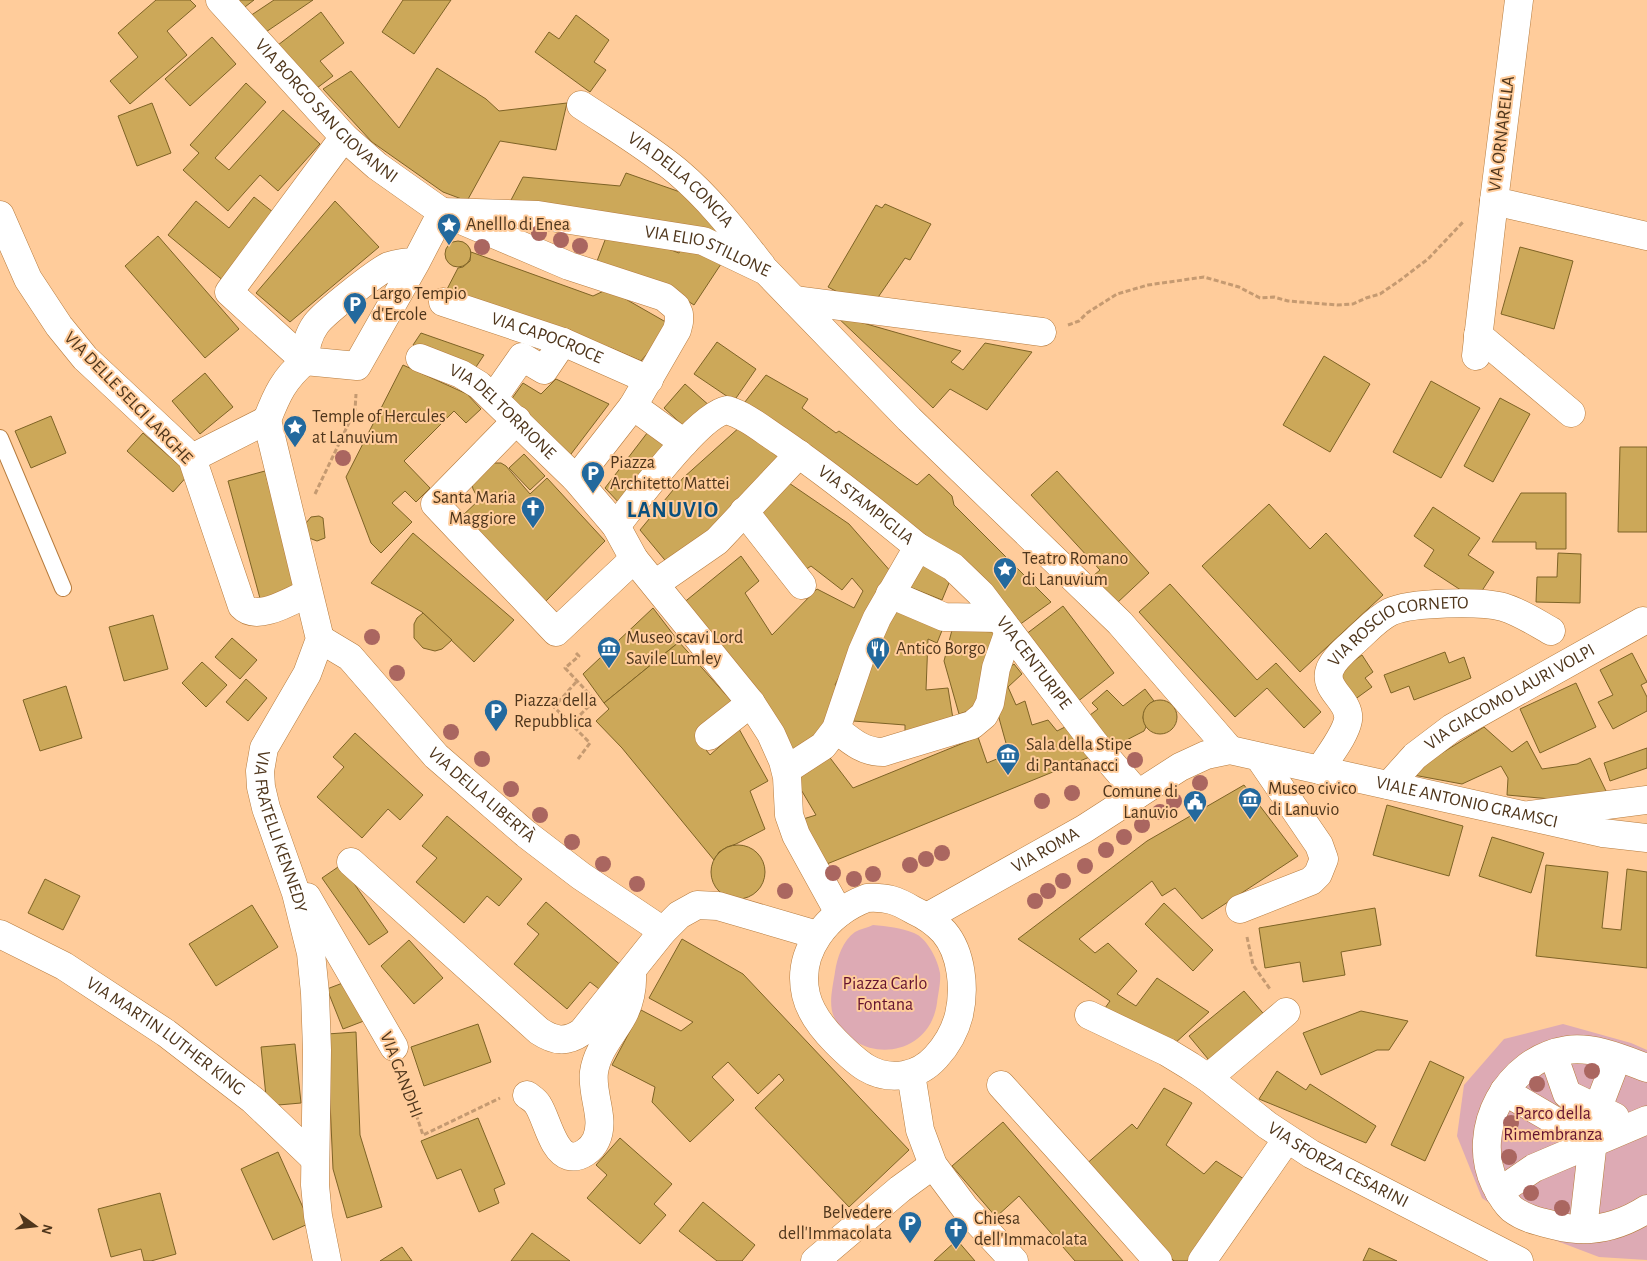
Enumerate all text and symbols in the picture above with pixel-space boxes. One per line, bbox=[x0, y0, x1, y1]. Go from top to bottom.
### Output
street label: VIA BORGO SAN GIOVANNI bbox=[251, 36, 401, 186]
street label: VIA ORNARELLA bbox=[1486, 74, 1518, 193]
street label: VIA DELLA CONCIA bbox=[624, 129, 737, 232]
place icon: Anelllo di Enea bbox=[436, 212, 462, 246]
place label: Anelllo di Enea bbox=[466, 216, 570, 234]
street label: VIA ELIO STILLONE bbox=[643, 223, 773, 281]
place label: Largo Tempio d'Ercole bbox=[372, 285, 467, 324]
parking icon: Largo Tempio d'Ercole bbox=[342, 291, 368, 325]
street label: VIA CAPOCROCE bbox=[489, 310, 606, 367]
street label: VIA DELLE SELCI LARGHE bbox=[60, 328, 196, 468]
street label: VIA DEL TORRIONE bbox=[447, 361, 559, 463]
place label: Temple of Hercules at Lanuvium bbox=[312, 408, 446, 447]
place icon: Temple of Hercules at Lanuvium bbox=[282, 414, 308, 448]
place label: Piazza Architetto Mattei bbox=[610, 454, 730, 493]
parking icon: Piazza Architetto Mattei bbox=[580, 460, 606, 494]
street label: VIA STAMPIGLIA bbox=[814, 462, 917, 549]
place label: Santa Maria Maggiore bbox=[433, 489, 516, 528]
church icon: Santa Maria Maggiore bbox=[520, 495, 546, 529]
district label: LANUVIO bbox=[627, 499, 719, 521]
place label: Teatro Romano di Lanuvium bbox=[1022, 550, 1128, 589]
place icon: Teatro Romano di Lanuvium bbox=[992, 556, 1018, 590]
street label: VIA ROSCIO CORNETO bbox=[1325, 594, 1469, 670]
street label: VIA CENTURIPE bbox=[993, 613, 1075, 713]
place label: Museo scavi Lord Savile Lumley bbox=[626, 629, 743, 668]
museum icon: Museo scavi Lord Savile Lumley bbox=[596, 635, 622, 669]
restaurant icon: Antico Borgo bbox=[865, 636, 891, 670]
place label: Antico Borgo bbox=[896, 640, 986, 658]
street label: VIA GIACOMO LAURI VOLPI bbox=[1422, 641, 1598, 754]
place label: Piazza della Repubblica bbox=[514, 692, 597, 731]
parking icon: Piazza della Repubblica bbox=[483, 698, 509, 732]
place label: Sala della Stipe di Pantanacci bbox=[1026, 736, 1132, 775]
museum icon: Sala della Stipe di Pantanacci bbox=[995, 742, 1021, 776]
street label: VIA DELLA LIBERTÀ bbox=[424, 744, 540, 847]
street label: VIA FRATELLI KENNEDY bbox=[250, 749, 310, 915]
street label: VIALE ANTONIO GRAMSCI bbox=[1374, 774, 1560, 832]
place label: Museo civico di Lanuvio bbox=[1268, 780, 1357, 819]
place label: Comune di Lanuvio bbox=[1103, 783, 1178, 822]
museum icon: Museo civico di Lanuvio bbox=[1237, 786, 1263, 820]
public building icon: Comune di Lanuvio bbox=[1182, 789, 1208, 823]
street label: VIA ROMA bbox=[1009, 824, 1083, 877]
street label: VIA MARTIN LUTHER KING bbox=[83, 974, 248, 1099]
park label: Piazza Carlo Fontana bbox=[843, 975, 928, 1014]
street label: VIA GANDHI bbox=[376, 1029, 426, 1121]
park label: Parco della Rimembranza bbox=[1503, 1105, 1603, 1144]
street label: VIA SFORZA CESARINI bbox=[1264, 1119, 1411, 1211]
north arrow bbox=[10, 1201, 60, 1251]
place label: Belvedere dell'Immacolata bbox=[778, 1204, 892, 1243]
parking icon: Belvedere dell'Immacolata bbox=[897, 1210, 923, 1244]
place label: Chiesa dell'Immacolata bbox=[974, 1210, 1088, 1249]
church icon: Chiesa dell'Immacolata bbox=[943, 1216, 969, 1250]
text: N bbox=[39, 1223, 55, 1236]

